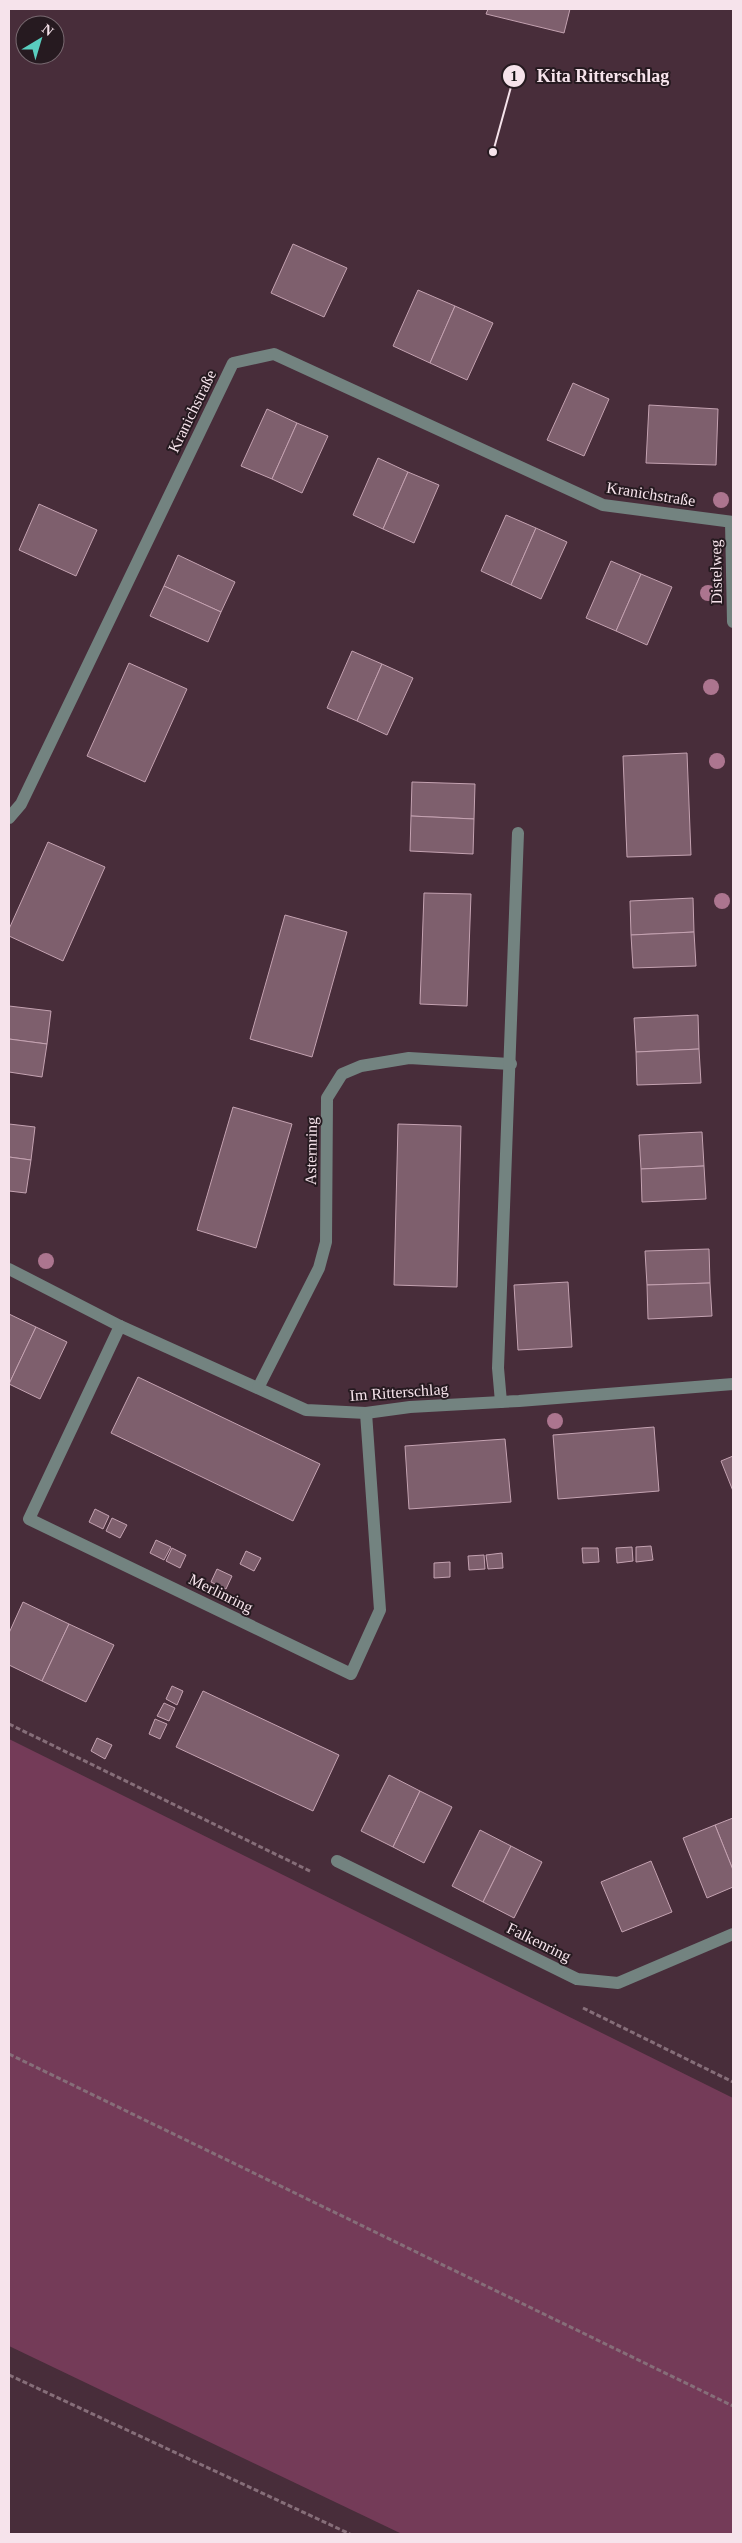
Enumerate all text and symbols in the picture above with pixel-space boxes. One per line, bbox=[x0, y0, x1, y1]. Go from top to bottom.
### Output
north arrow bbox=[15, 15, 65, 65]
text: N bbox=[39, 21, 56, 39]
callout: Kita Ritterschlag bbox=[501, 59, 679, 92]
text: Kita Ritterschlag bbox=[537, 66, 669, 86]
text: 1 bbox=[510, 68, 518, 84]
street label: Kranichstraße bbox=[165, 367, 219, 455]
street label: Kranichstraße bbox=[605, 479, 697, 509]
street label: Distelweg bbox=[707, 539, 726, 605]
street label: Asternring bbox=[302, 1117, 321, 1185]
street label: Im Ritterschlag bbox=[349, 1380, 449, 1405]
street label: Merlinring bbox=[186, 1570, 256, 1617]
street label: Falkenring bbox=[504, 1919, 574, 1966]

